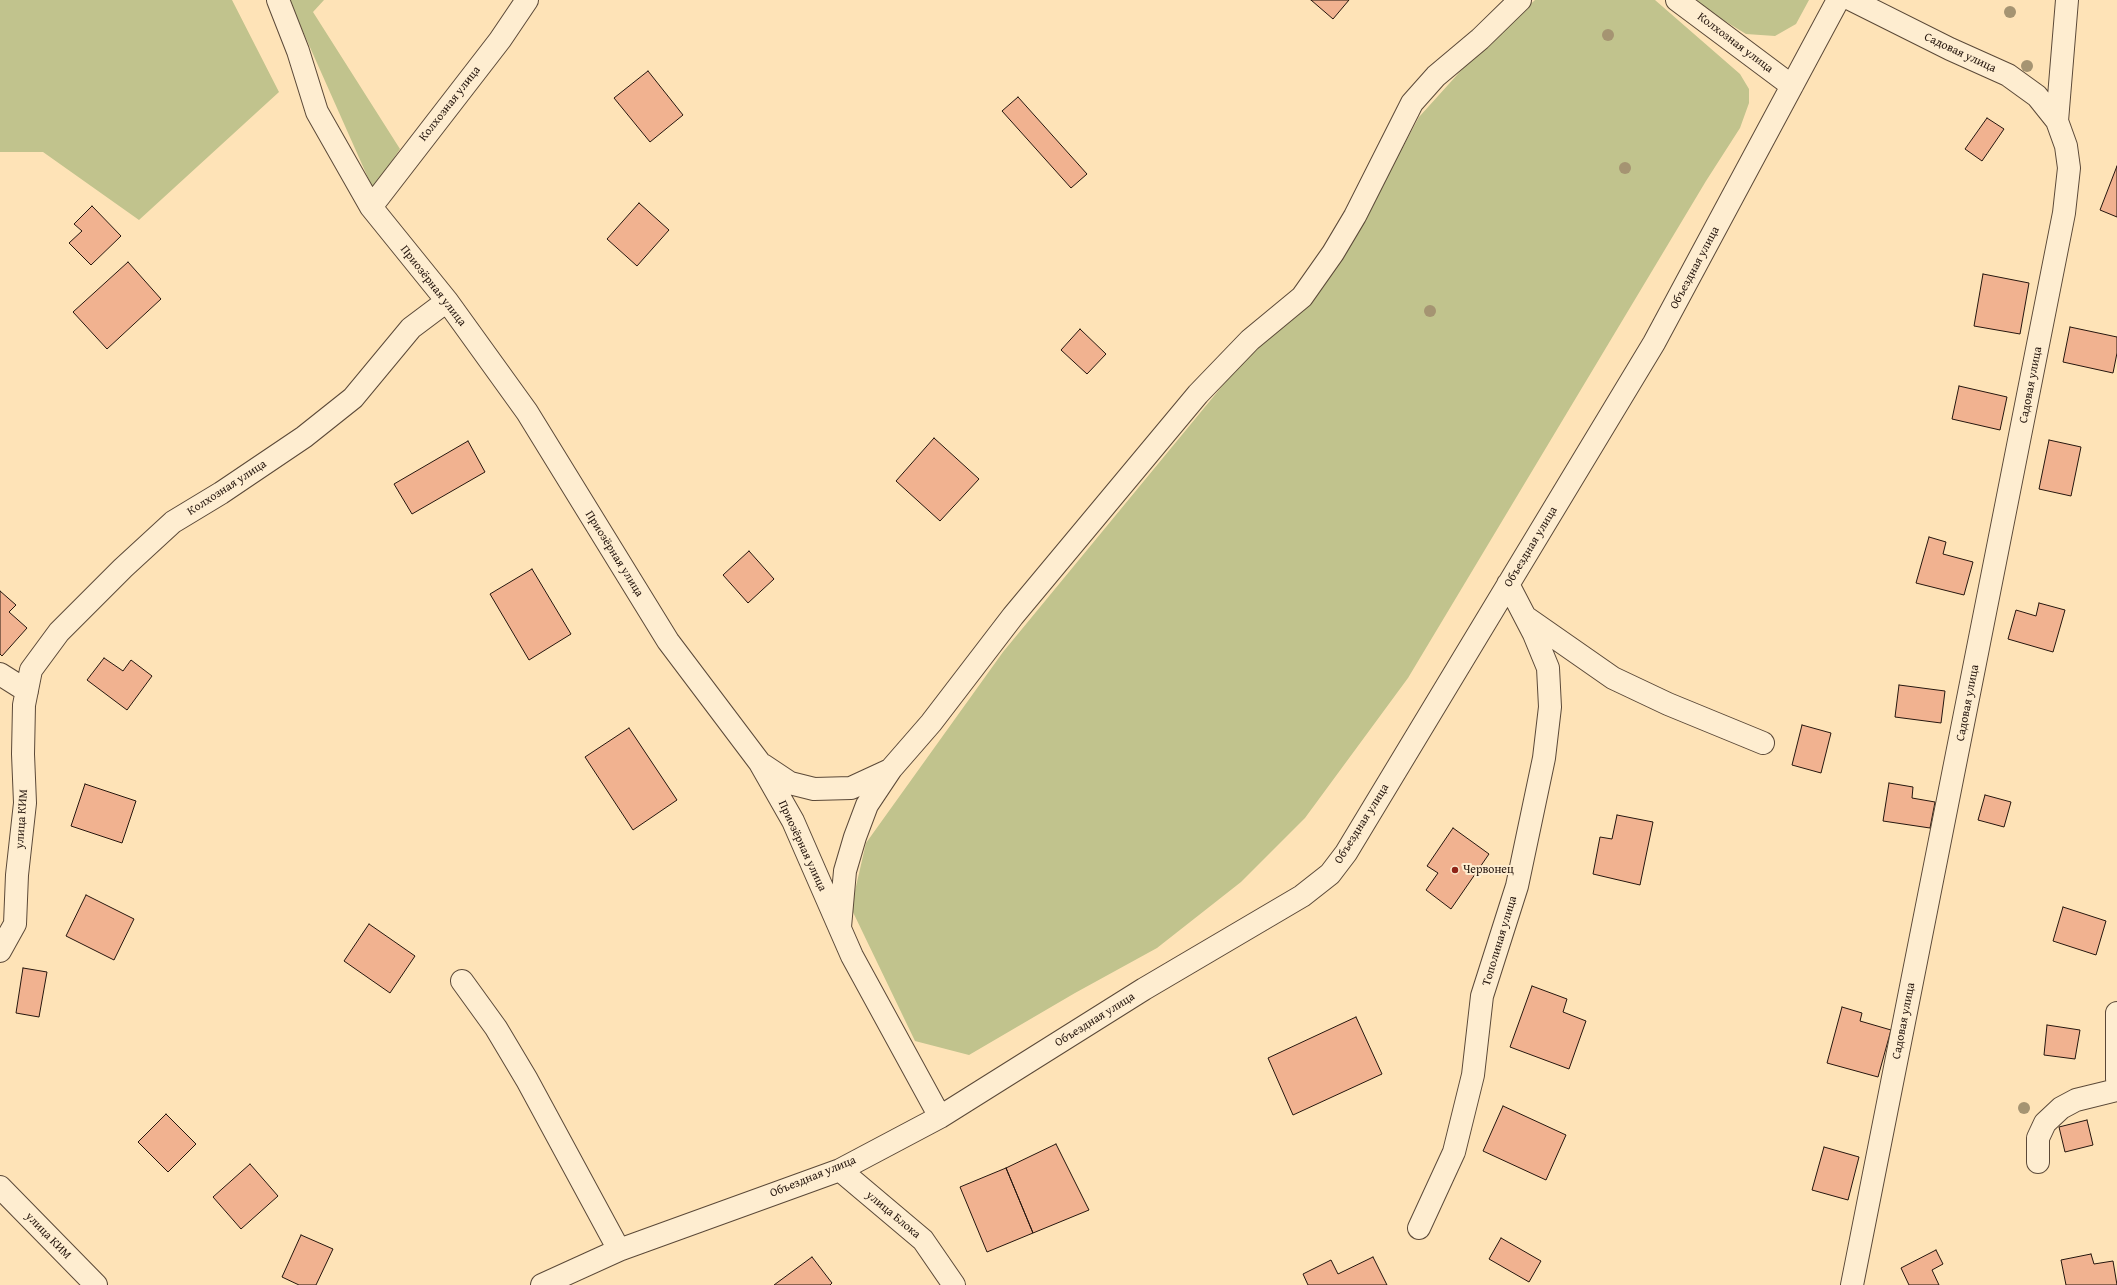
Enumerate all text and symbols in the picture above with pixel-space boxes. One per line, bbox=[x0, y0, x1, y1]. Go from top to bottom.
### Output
street label: Колхозная улица bbox=[1694, 10, 1776, 76]
street label: Садовая улица bbox=[1922, 30, 1998, 76]
street label: Колхозная улица bbox=[416, 64, 484, 144]
street label: Объездная улица bbox=[1667, 224, 1723, 312]
street label: Приозёрная улица bbox=[397, 243, 469, 329]
street label: Садовая улица bbox=[2017, 346, 2045, 424]
street label: Колхозная улица bbox=[185, 457, 269, 519]
street label: Объездная улица bbox=[1501, 504, 1561, 590]
street label: Приозёрная улица bbox=[582, 508, 646, 600]
street label: Садовая улица bbox=[1954, 664, 1982, 742]
street label: Объездная улица bbox=[1332, 781, 1392, 867]
street label: улица КИМ bbox=[13, 789, 31, 849]
street label: Приозёрная улица bbox=[775, 798, 829, 894]
place label: Червонец bbox=[1463, 863, 1514, 877]
marker: Червонец bbox=[1450, 865, 1460, 875]
street label: Тополиная улица bbox=[1479, 894, 1521, 988]
street label: Садовая улица bbox=[1890, 982, 1918, 1060]
street label: Объездная улица bbox=[1052, 990, 1138, 1050]
street label: Объездная улица bbox=[768, 1153, 858, 1201]
street label: улица Блока bbox=[863, 1188, 923, 1242]
street label: улица КИМ bbox=[22, 1209, 74, 1263]

